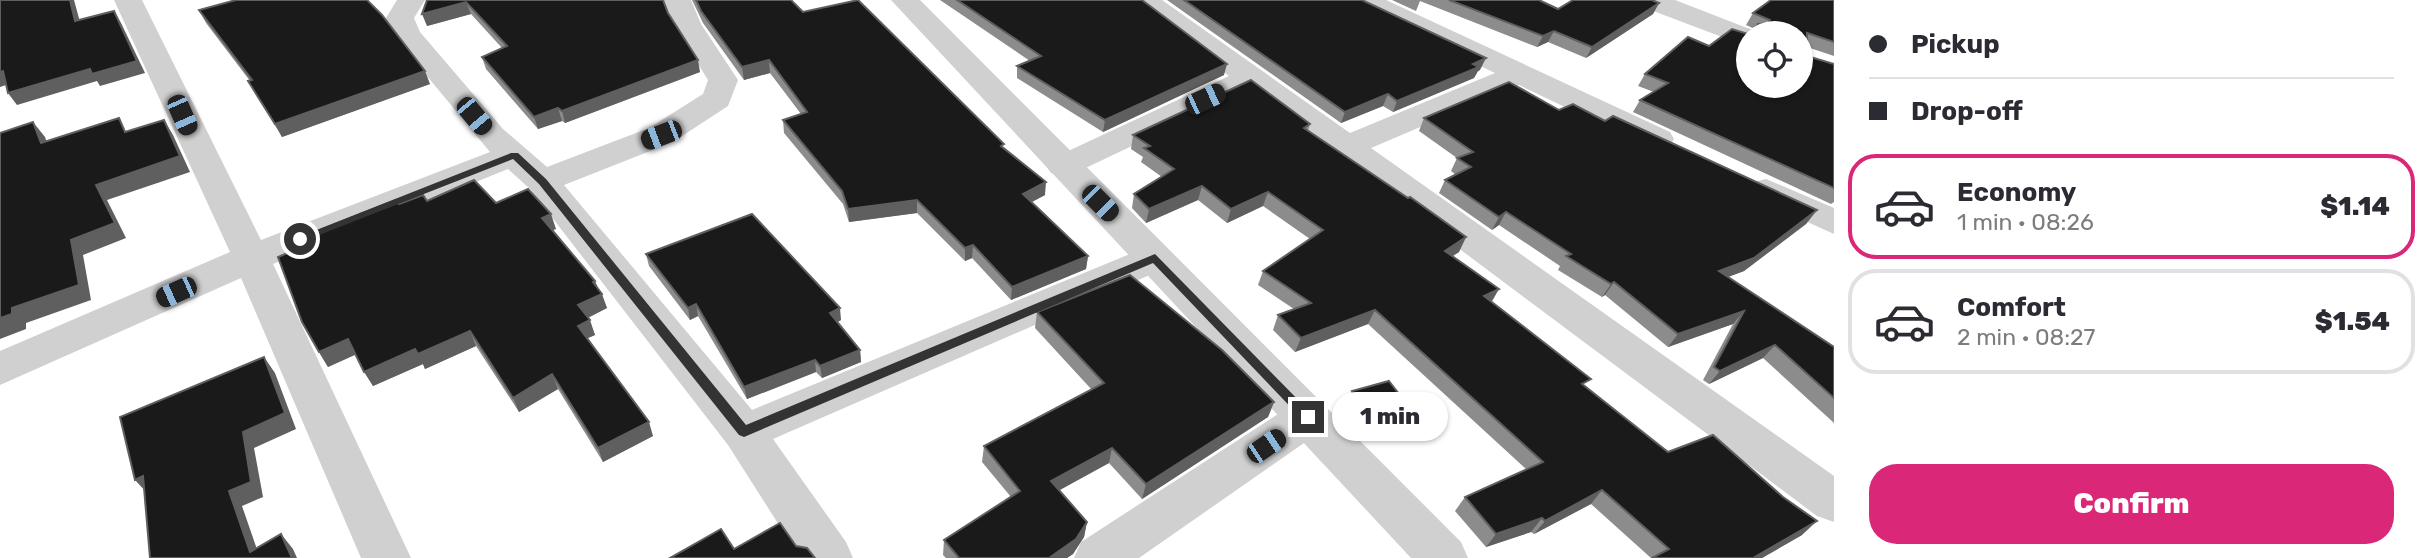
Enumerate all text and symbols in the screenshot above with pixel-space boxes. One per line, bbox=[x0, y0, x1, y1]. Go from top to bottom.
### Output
map controls bbox=[1736, 21, 1813, 98]
button: locate bbox=[1736, 21, 1813, 98]
text: Pickup bbox=[1911, 29, 2000, 60]
car bbox=[1182, 81, 1229, 117]
car bbox=[164, 92, 201, 138]
car bbox=[453, 93, 496, 139]
text: Drop-off bbox=[1911, 96, 2023, 127]
car bbox=[638, 118, 685, 152]
icon: car bbox=[1873, 175, 1936, 238]
text: Economy bbox=[1957, 177, 2076, 208]
car bbox=[1078, 181, 1123, 225]
text: $1.14 bbox=[2320, 191, 2390, 222]
text: 1 min · 08:26 bbox=[1957, 208, 2094, 236]
route start bbox=[284, 223, 316, 255]
car bbox=[153, 274, 200, 310]
icon: car bbox=[1873, 290, 1936, 353]
text: Comfort bbox=[1957, 292, 2066, 323]
text: $1.54 bbox=[2315, 306, 2390, 337]
text: 2 min · 08:27 bbox=[1957, 323, 2095, 351]
callout: 1 min bbox=[1332, 392, 1448, 442]
route end bbox=[1292, 401, 1324, 433]
text: 1 min bbox=[1360, 402, 1420, 430]
car bbox=[1243, 426, 1290, 466]
button: Confirm bbox=[1869, 464, 2394, 544]

